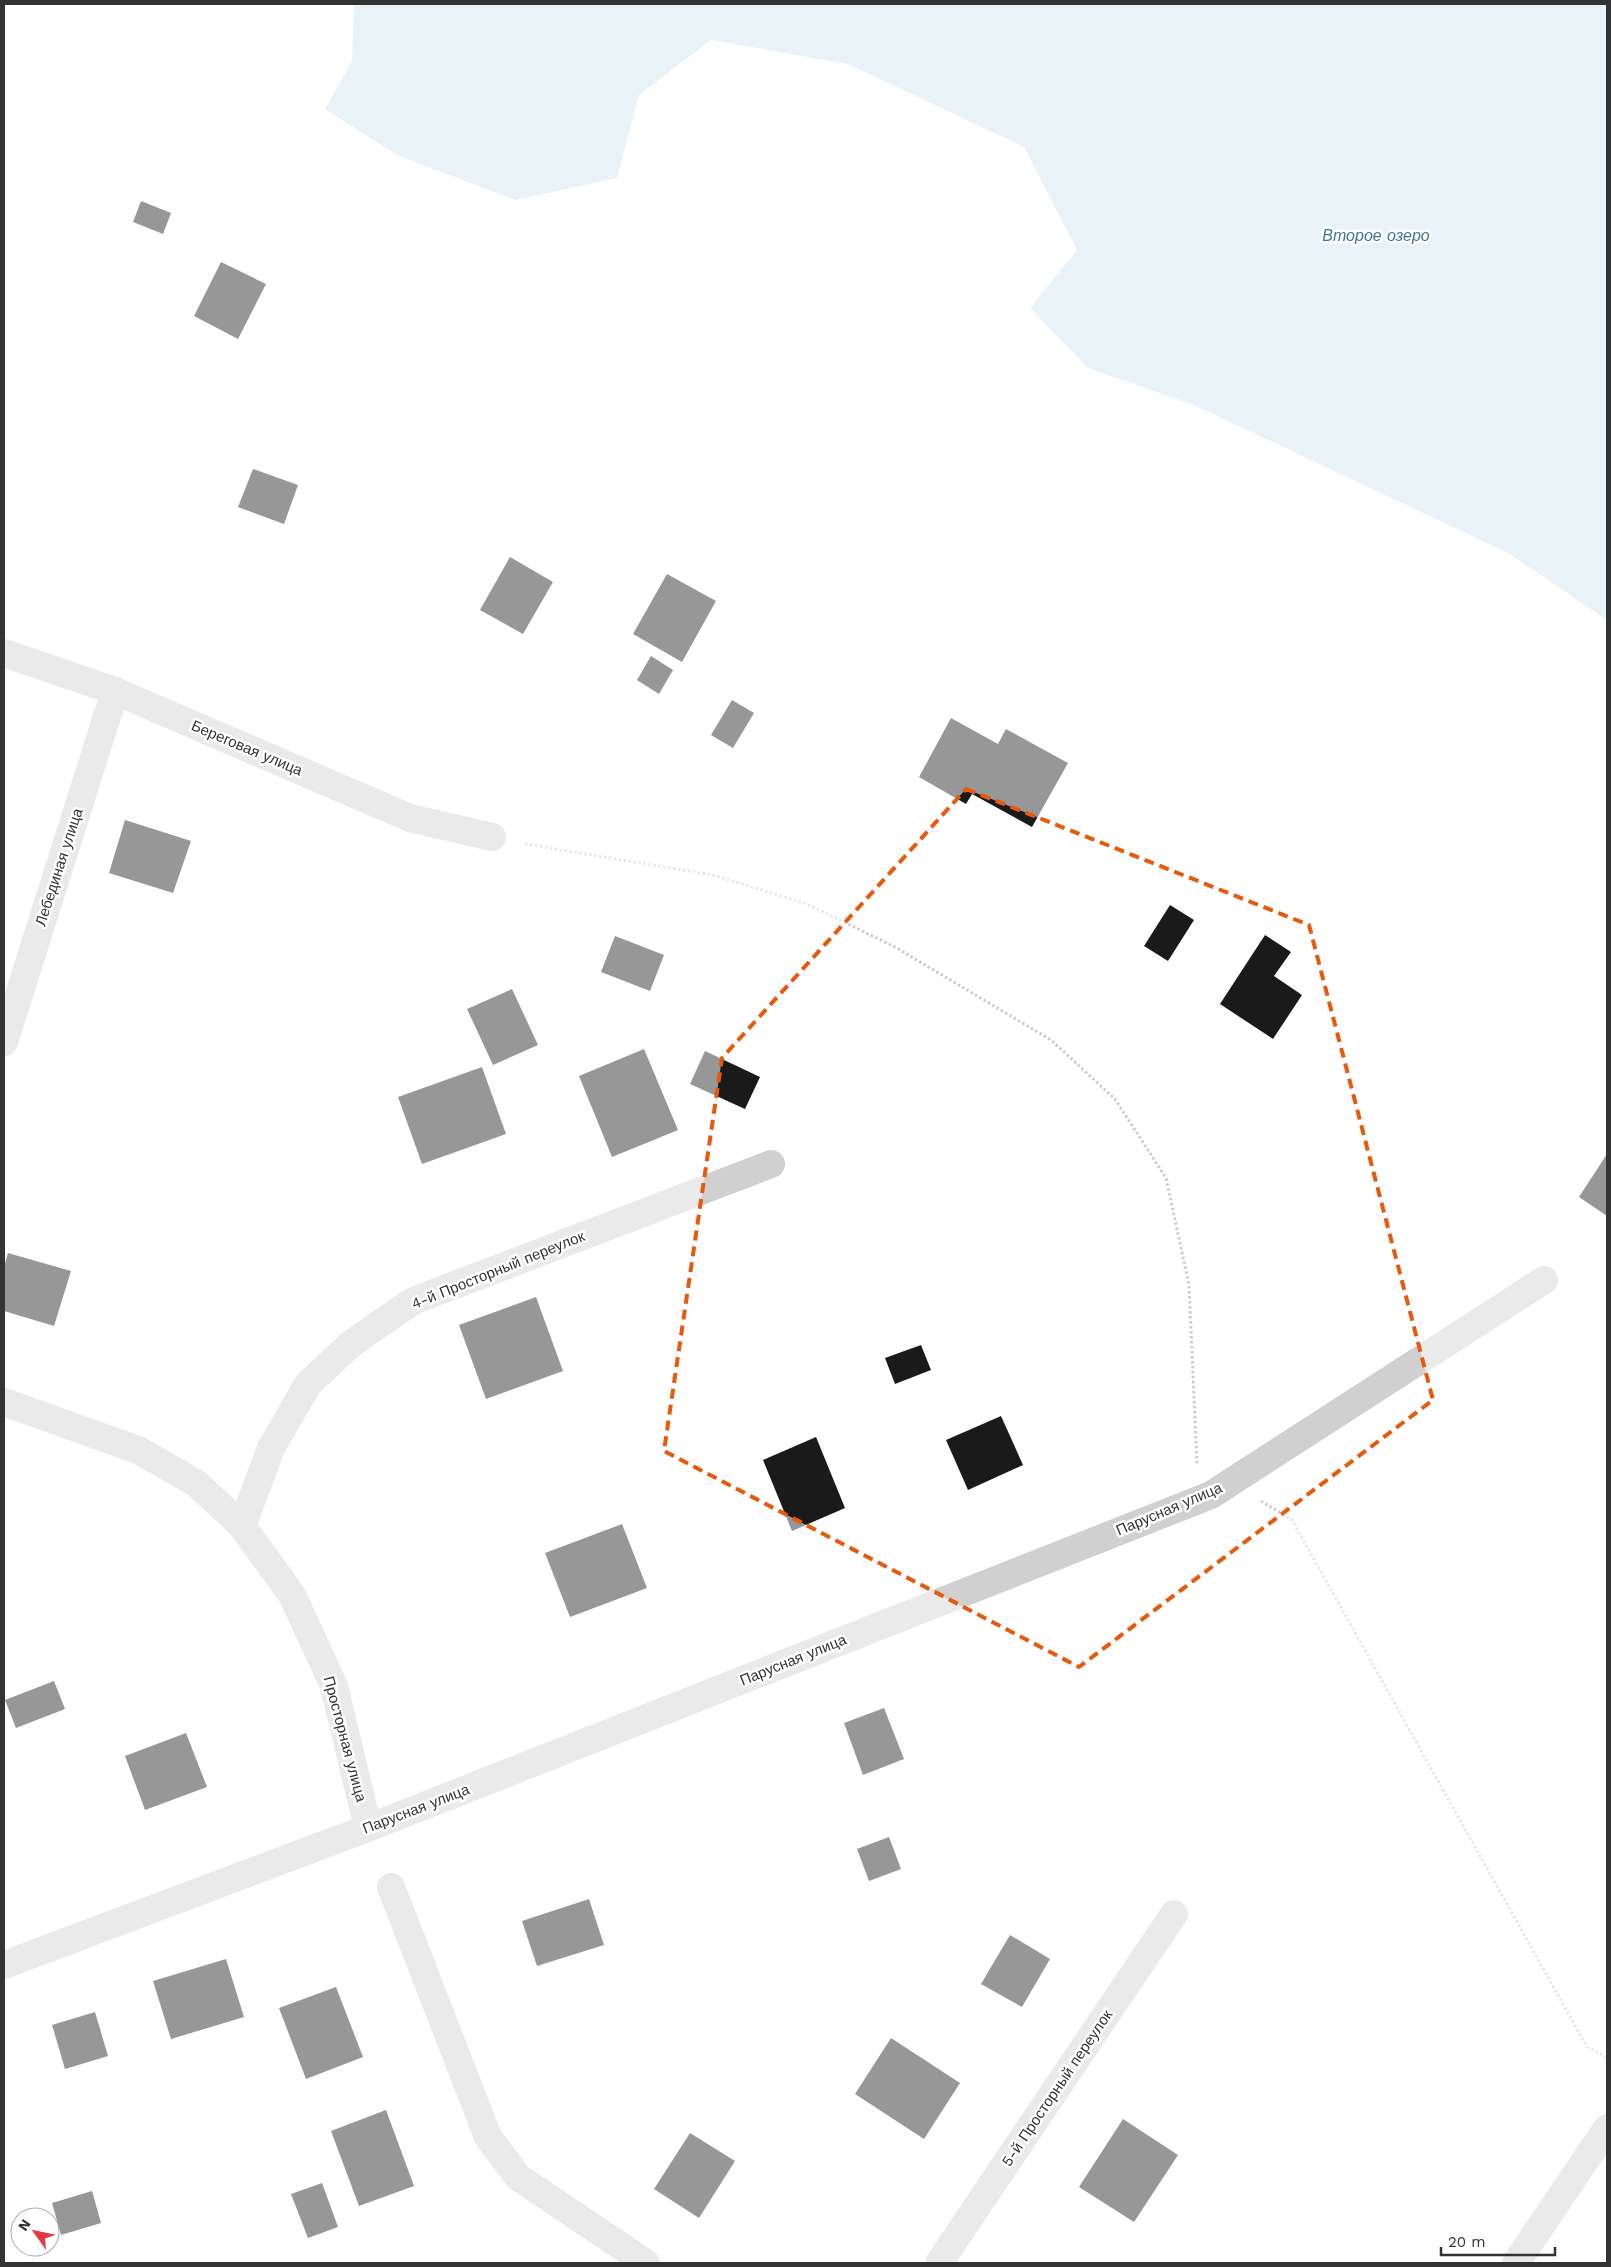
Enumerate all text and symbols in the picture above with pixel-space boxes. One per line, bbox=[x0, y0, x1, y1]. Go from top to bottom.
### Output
water label: Второе озеро bbox=[1322, 226, 1430, 245]
street label: Береговая улица bbox=[189, 716, 306, 780]
street label: Лебединая улица bbox=[31, 805, 87, 928]
street label: 4-й Просторный переулок bbox=[409, 1227, 588, 1313]
street label: Парусная улица bbox=[1113, 1478, 1225, 1539]
street label: Парусная улица bbox=[737, 1630, 849, 1690]
street label: Просторная улица bbox=[320, 1674, 371, 1804]
street label: Парусная улица bbox=[360, 1780, 473, 1838]
street label: 5-й Просторный переулок bbox=[998, 2006, 1116, 2170]
north arrow bbox=[10, 2207, 60, 2257]
text: N bbox=[15, 2216, 34, 2234]
scale bar bbox=[1441, 2224, 1555, 2256]
text: 20 m bbox=[1448, 2233, 1486, 2251]

